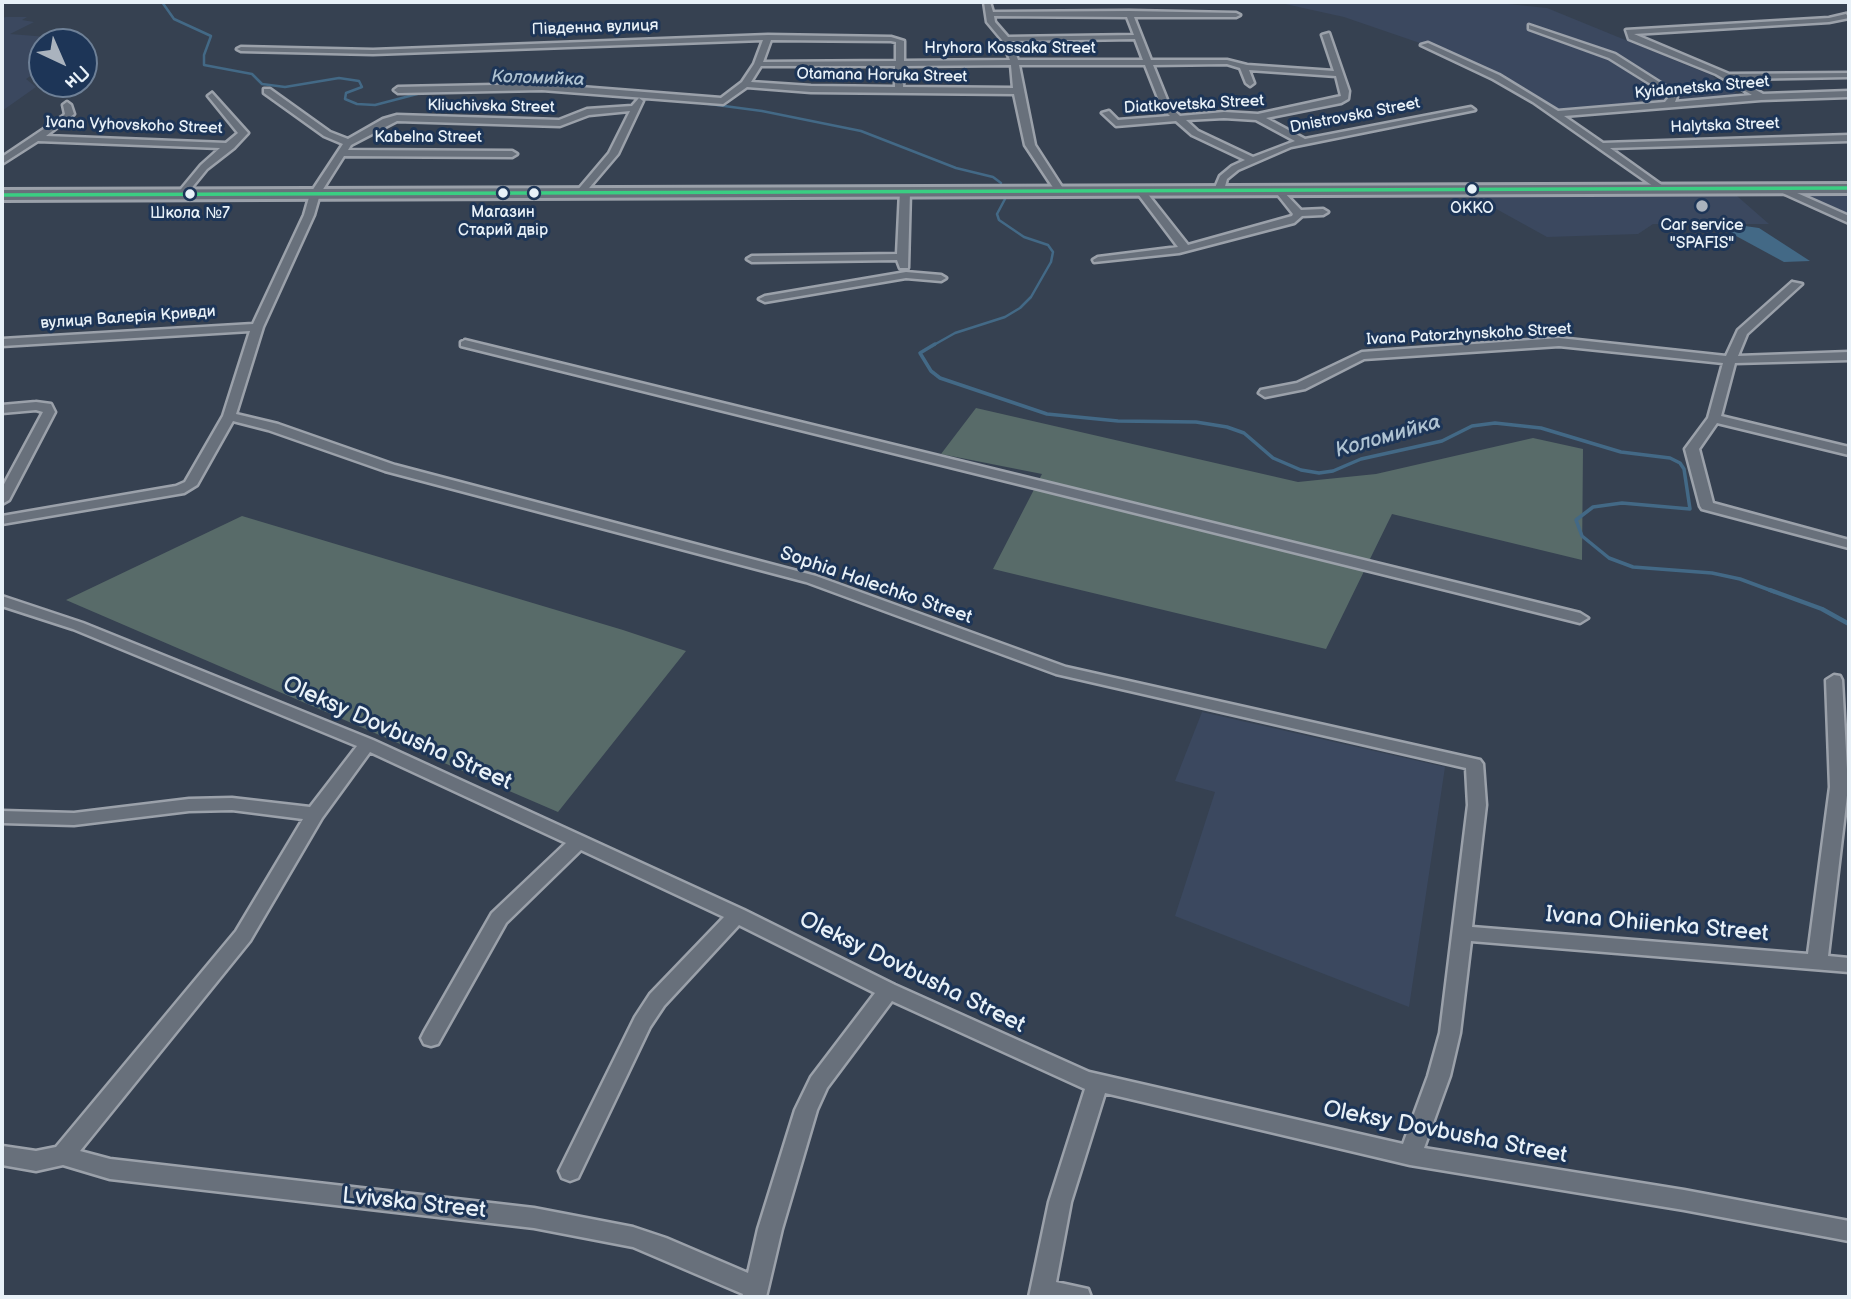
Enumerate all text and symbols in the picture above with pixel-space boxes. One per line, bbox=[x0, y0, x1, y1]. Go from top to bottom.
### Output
street label: Південна вулиця bbox=[531, 16, 659, 40]
north arrow bbox=[28, 28, 98, 98]
street label: Hryhora Kossaka Street bbox=[924, 39, 1096, 59]
text: Пн bbox=[59, 60, 94, 94]
street label: Otamana Horuka Street bbox=[796, 65, 968, 87]
water label: Коломийка bbox=[491, 67, 585, 91]
street label: Kyidanetska Street bbox=[1634, 73, 1770, 103]
street label: Diatkovetska Street bbox=[1123, 92, 1265, 118]
street label: Dnistrovska Street bbox=[1288, 94, 1422, 138]
street label: Kliuchivska Street bbox=[427, 96, 555, 118]
street label: Ivana Vyhovskoho Street bbox=[45, 113, 223, 139]
street label: Halytska Street bbox=[1670, 115, 1780, 137]
street label: Kabelna Street bbox=[374, 128, 482, 148]
marker: ОККО bbox=[1465, 182, 1479, 196]
marker: Магазин Старий двір bbox=[496, 186, 510, 200]
unlabelled marker bbox=[527, 186, 541, 200]
marker: Школа №7 bbox=[183, 187, 197, 201]
marker: Car service "SPAFIS" bbox=[1694, 198, 1710, 214]
place label: ОККО bbox=[1450, 199, 1494, 219]
place label: Магазин Старий двір bbox=[458, 203, 548, 241]
place label: Школа №7 bbox=[150, 204, 230, 224]
place label: Car service "SPAFIS" bbox=[1660, 216, 1744, 254]
street label: вулиця Валерія Кривди bbox=[40, 302, 216, 334]
street label: Ivana Patorzhynskoho Street bbox=[1366, 320, 1572, 350]
water label: Коломийка bbox=[1332, 410, 1444, 464]
street label: Sophia Halechko Street bbox=[777, 542, 975, 630]
street label: Oleksy Dovbusha Street bbox=[278, 671, 516, 797]
street label: Ivana Ohiienka Street bbox=[1544, 901, 1770, 949]
street label: Oleksy Dovbusha Street bbox=[794, 906, 1030, 1040]
street label: Oleksy Dovbusha Street bbox=[1321, 1096, 1569, 1170]
street label: Lvivska Street bbox=[341, 1183, 487, 1225]

